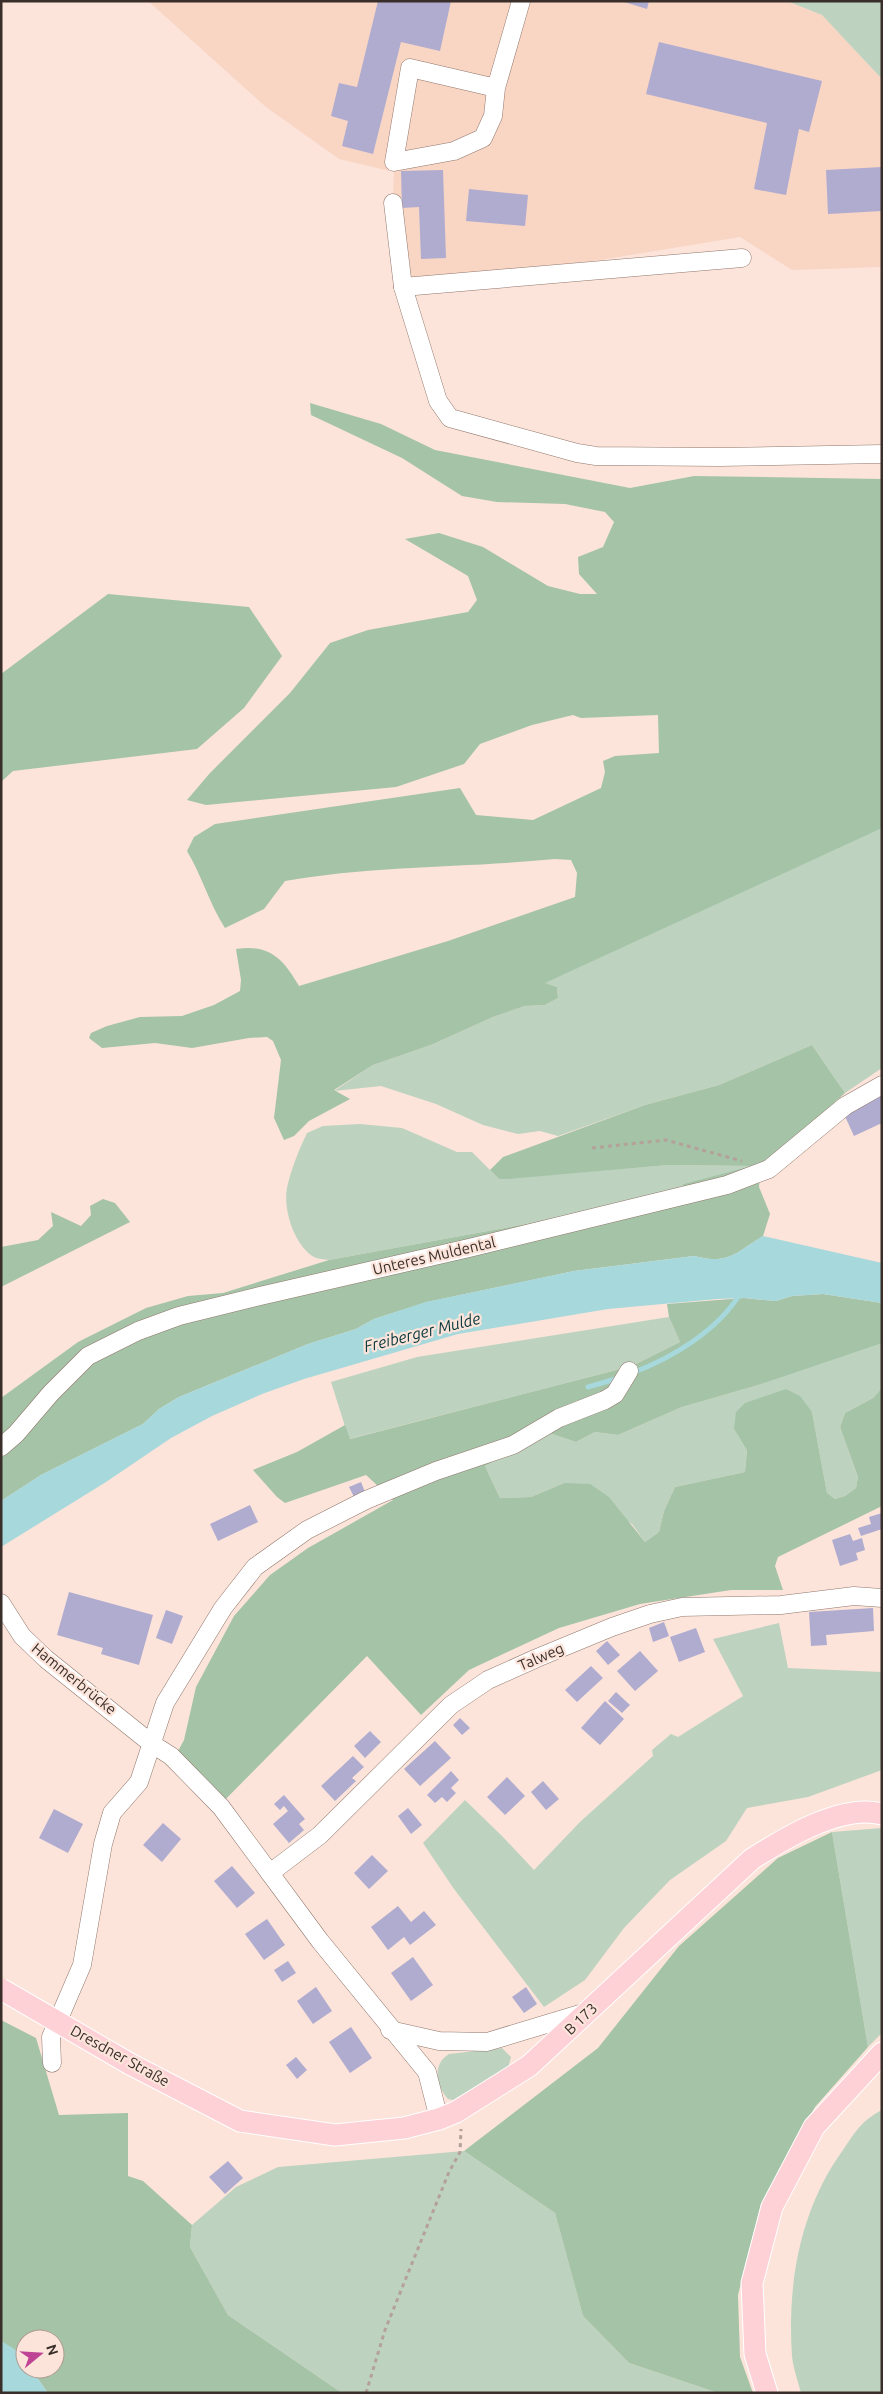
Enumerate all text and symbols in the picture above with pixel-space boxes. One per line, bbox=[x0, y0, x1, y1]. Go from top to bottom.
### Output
street label: Unteres Muldental bbox=[371, 1233, 497, 1278]
water label: Freiberger Mulde bbox=[362, 1309, 482, 1355]
street label: Hammerbrücke bbox=[29, 1639, 120, 1718]
street label: Talweg bbox=[515, 1639, 566, 1674]
street label: B 173 bbox=[561, 1999, 600, 2038]
street label: Dresdner Straße bbox=[68, 2021, 173, 2090]
north arrow bbox=[15, 2329, 65, 2379]
text: N bbox=[43, 2343, 62, 2357]

